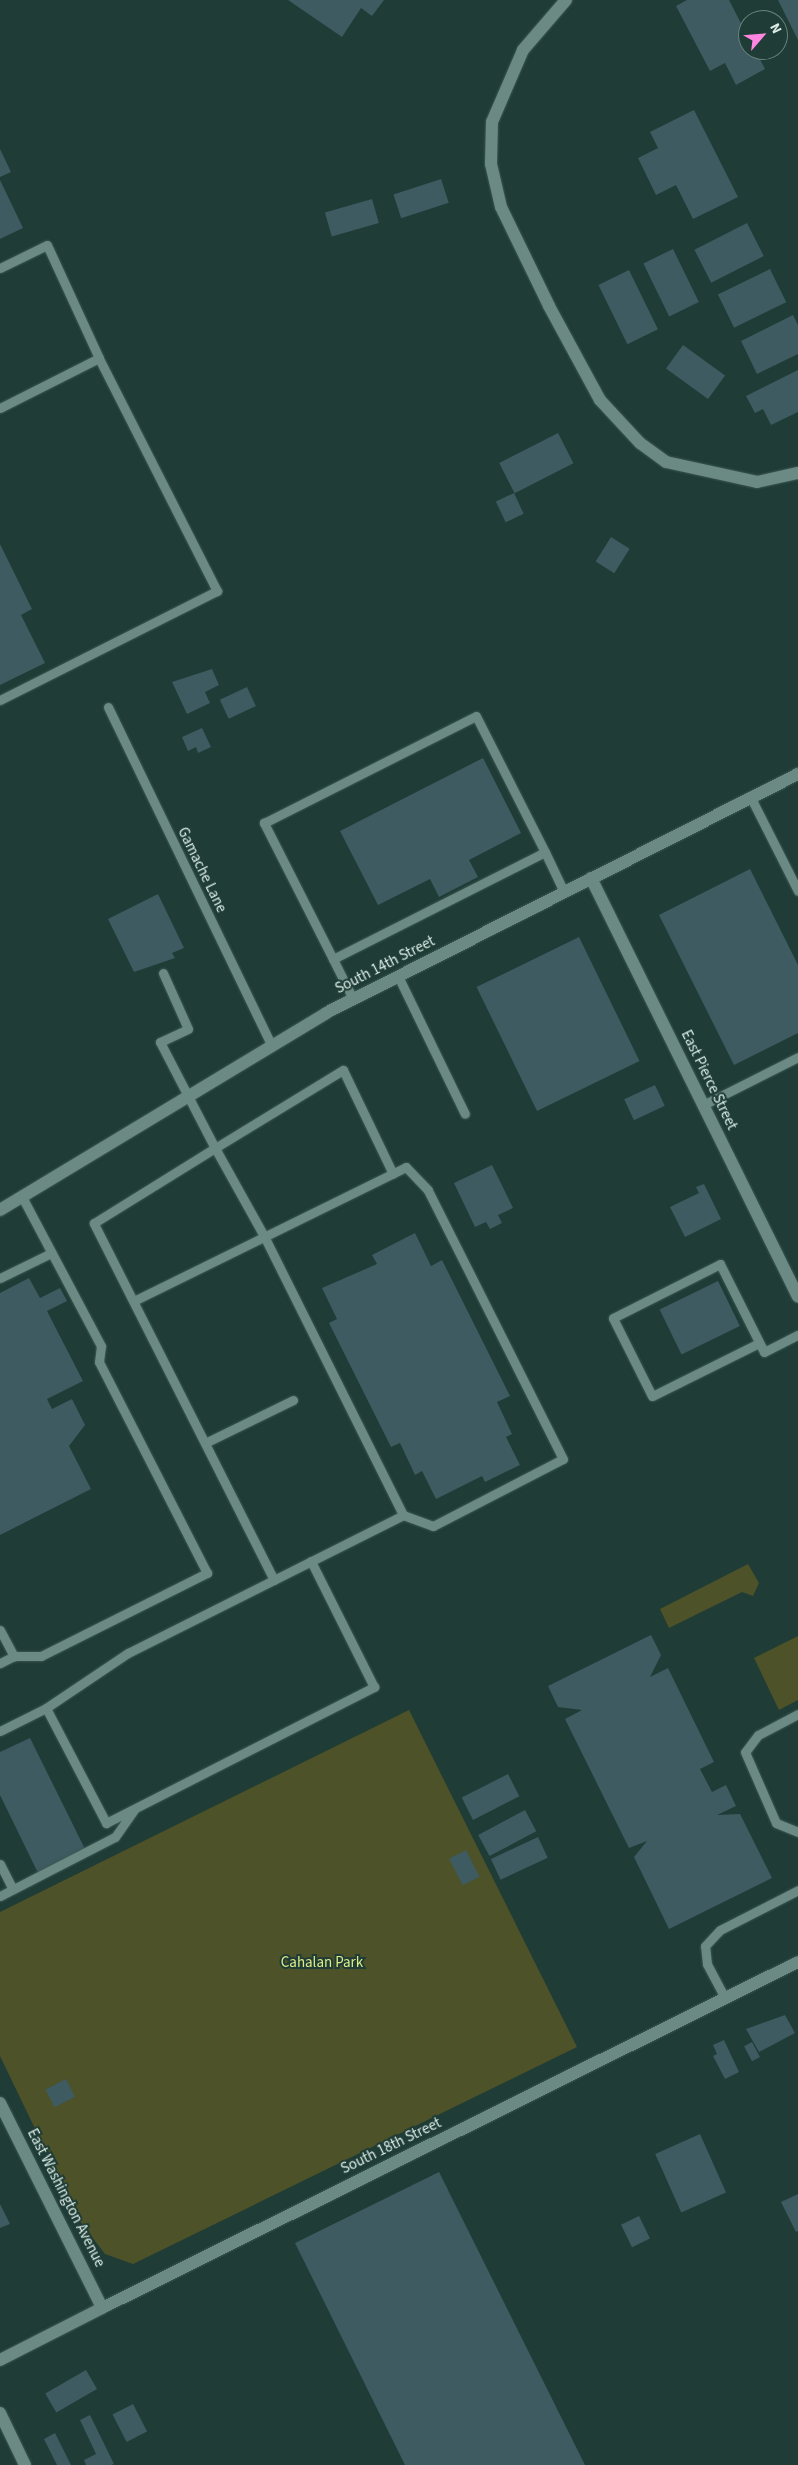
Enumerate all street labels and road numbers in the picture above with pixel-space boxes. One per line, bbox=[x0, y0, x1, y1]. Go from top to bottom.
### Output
street label: Gamache Lane bbox=[174, 824, 230, 916]
street label: South 14th Street bbox=[332, 932, 438, 998]
street label: East Pierce Street bbox=[677, 1027, 741, 1133]
street label: South 18th Street bbox=[338, 2114, 444, 2178]
street label: East Washington Avenue bbox=[23, 2126, 109, 2270]

